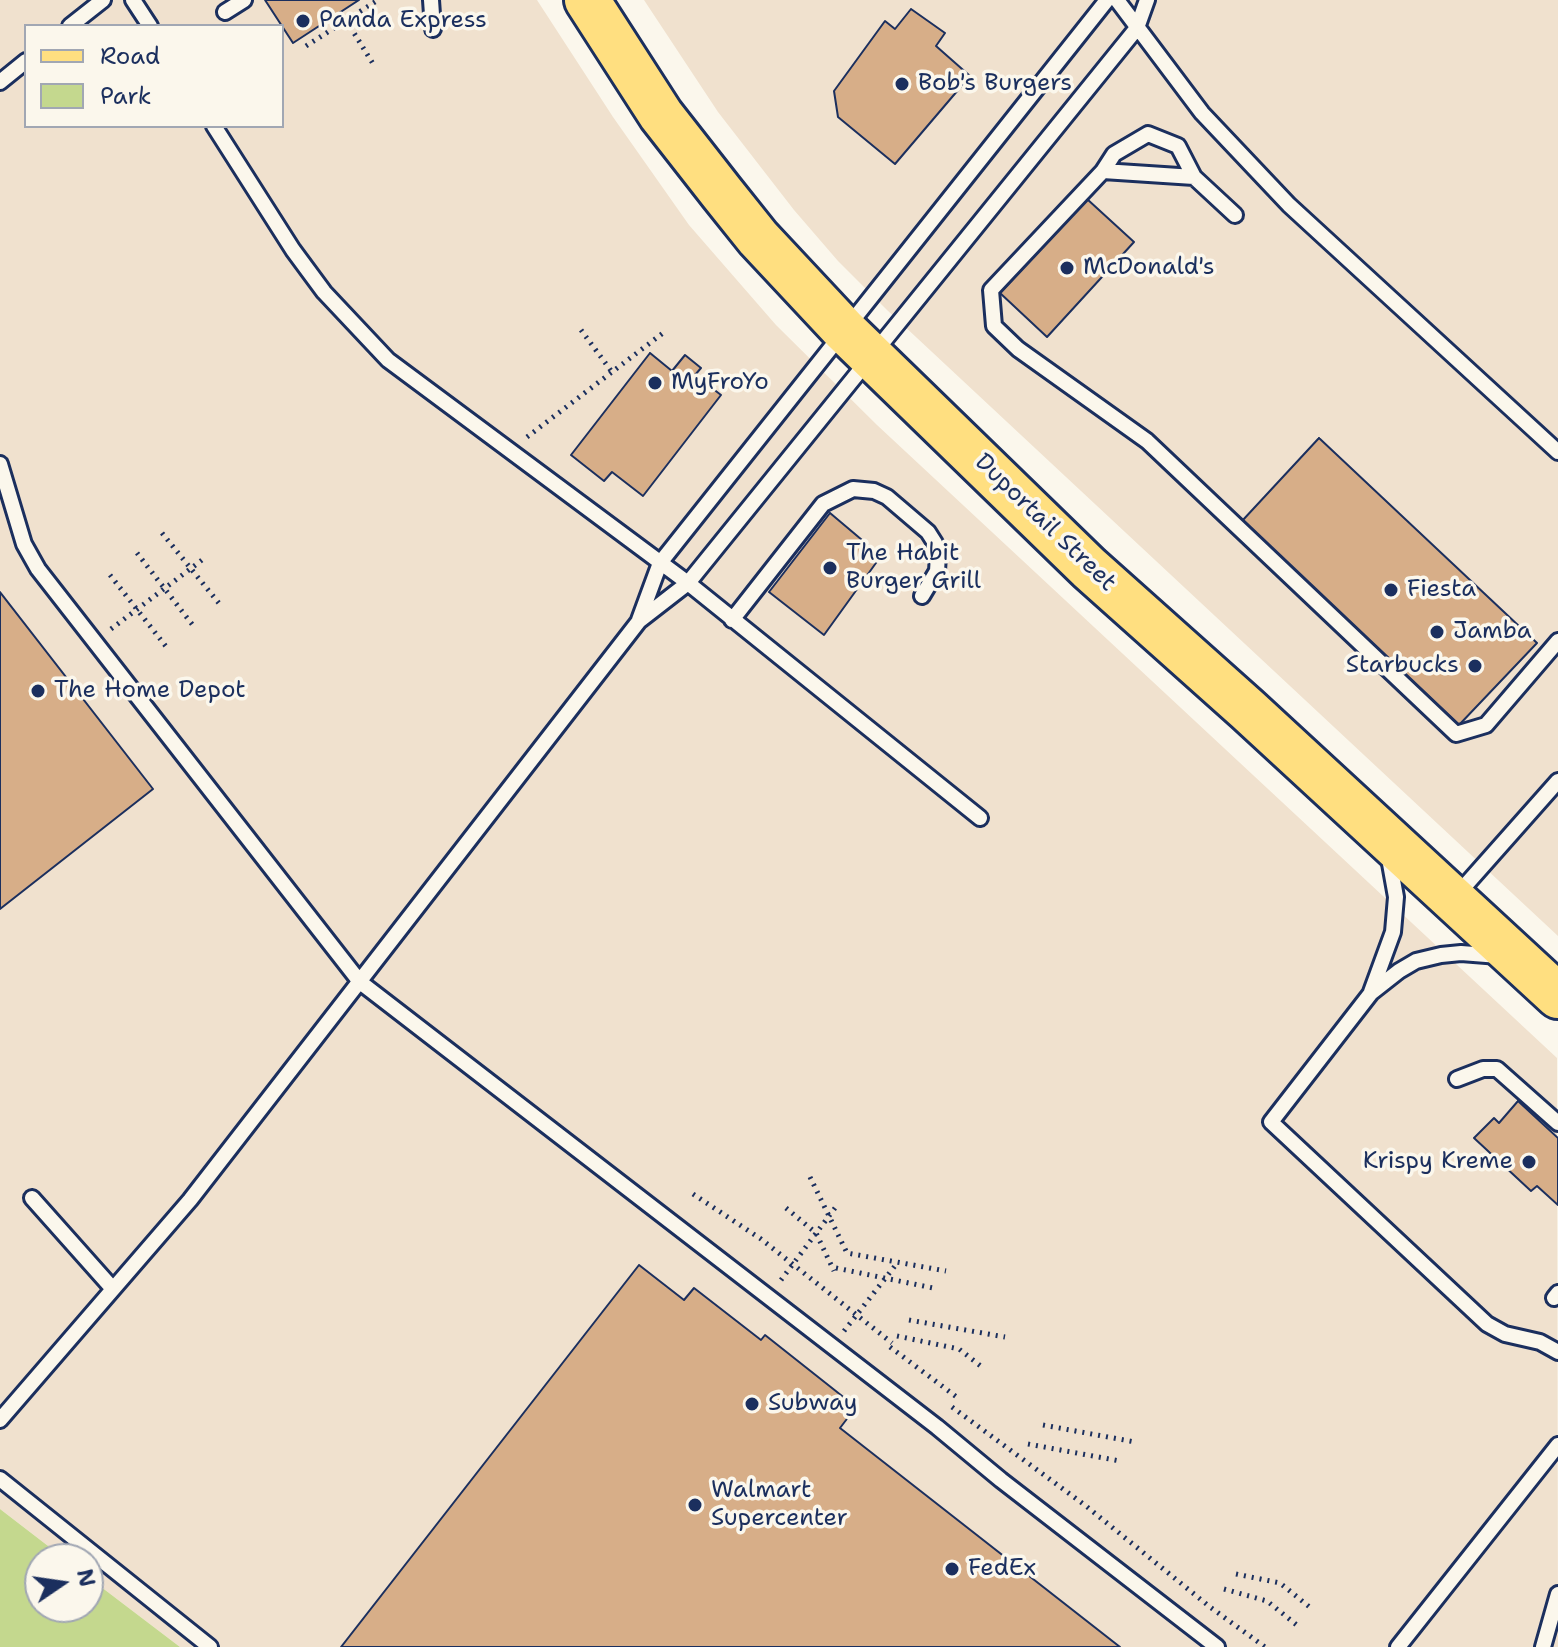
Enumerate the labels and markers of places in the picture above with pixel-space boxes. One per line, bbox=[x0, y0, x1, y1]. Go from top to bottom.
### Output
place label: Panda Express bbox=[319, 7, 487, 35]
marker: Panda Express bbox=[294, 12, 312, 30]
place label: Bob's Burgers bbox=[918, 70, 1072, 98]
marker: Bob's Burgers bbox=[893, 75, 911, 93]
place label: McDonald's bbox=[1083, 254, 1215, 282]
marker: McDonald's bbox=[1058, 259, 1076, 277]
place label: MyFroYo bbox=[671, 369, 769, 397]
marker: MyFroYo bbox=[646, 374, 664, 392]
place label: The Habit Burger Grill bbox=[846, 540, 981, 596]
marker: The Habit Burger Grill bbox=[821, 559, 839, 577]
place label: Fiesta bbox=[1407, 576, 1476, 604]
marker: Fiesta bbox=[1382, 581, 1400, 599]
place label: Jamba bbox=[1453, 618, 1532, 646]
marker: Jamba bbox=[1428, 623, 1446, 641]
place label: Starbucks bbox=[1346, 652, 1459, 680]
marker: Starbucks bbox=[1466, 657, 1484, 675]
place label: The Home Depot bbox=[54, 677, 246, 705]
marker: The Home Depot bbox=[29, 682, 47, 700]
place label: Krispy Kreme bbox=[1363, 1148, 1513, 1176]
marker: Krispy Kreme bbox=[1520, 1153, 1538, 1171]
place label: Subway bbox=[768, 1390, 857, 1418]
marker: Subway bbox=[743, 1395, 761, 1413]
place label: Walmart Supercenter bbox=[711, 1477, 848, 1533]
marker: Walmart Supercenter bbox=[686, 1496, 704, 1514]
place label: FedEx bbox=[968, 1555, 1036, 1583]
marker: FedEx bbox=[943, 1560, 961, 1578]

